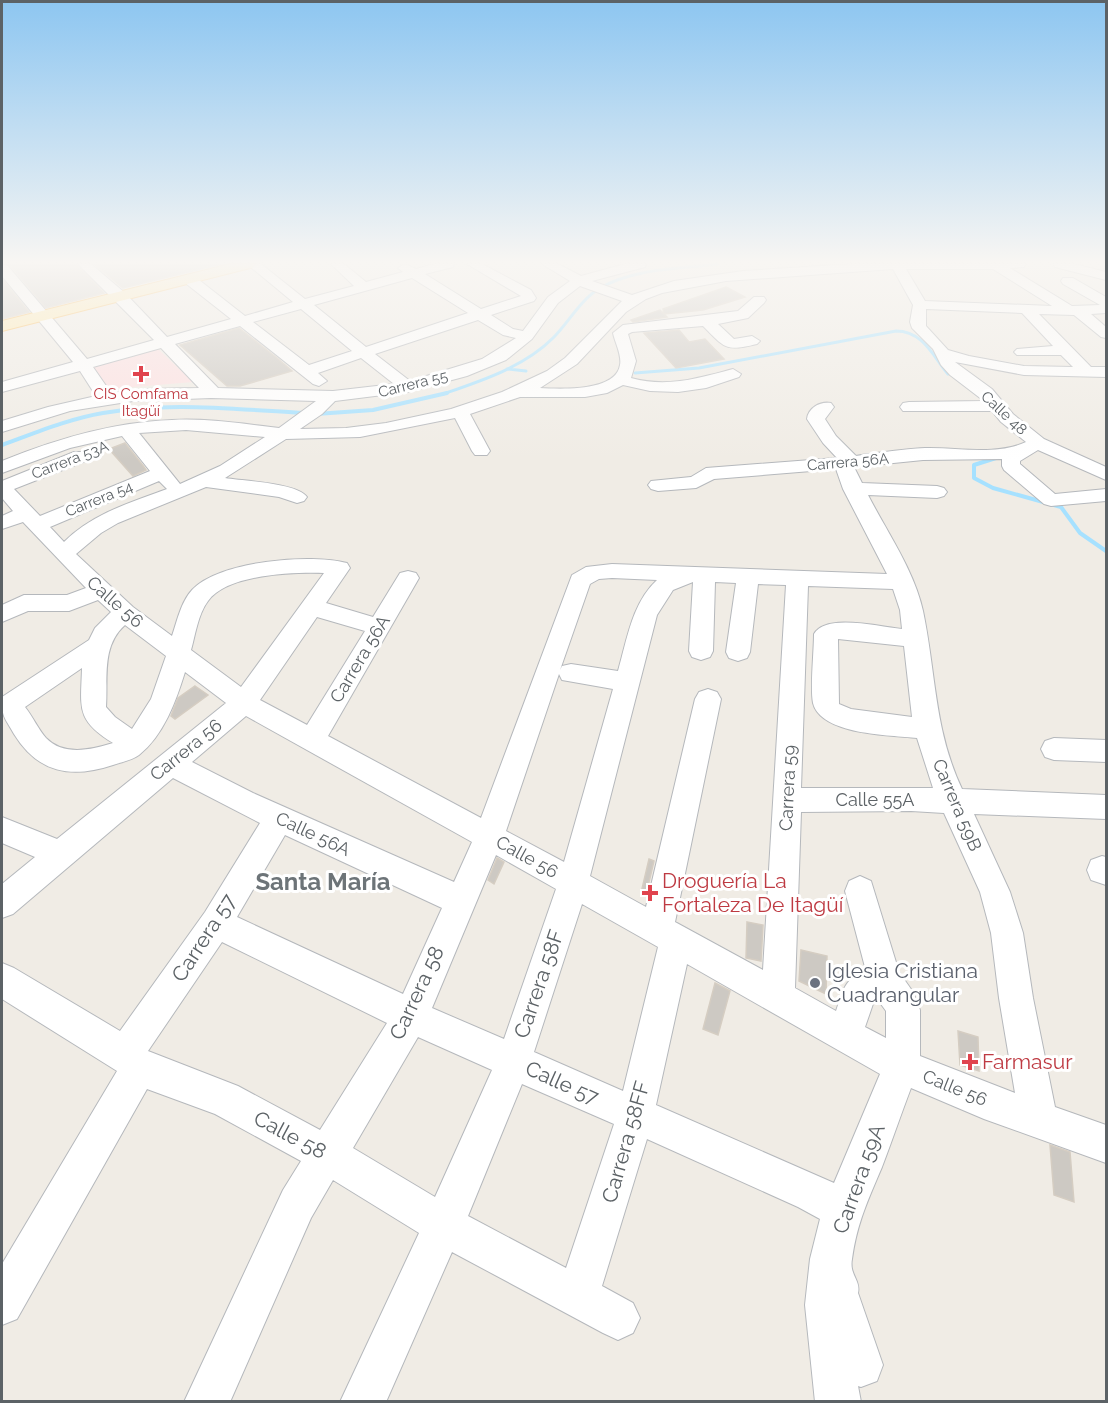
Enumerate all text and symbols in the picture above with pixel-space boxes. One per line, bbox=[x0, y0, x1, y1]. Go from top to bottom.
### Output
marker: CIS Comfama Itagüí bbox=[132, 365, 150, 383]
street label: Carrera 55 bbox=[376, 367, 450, 401]
place label: CIS Comfama Itagüí bbox=[94, 385, 188, 420]
street label: Calle 48 bbox=[977, 387, 1031, 439]
street label: Carrera 53A bbox=[29, 437, 111, 483]
street label: Carrera 56A bbox=[806, 449, 890, 475]
street label: Carrera 54 bbox=[63, 477, 135, 521]
street label: Calle 56 bbox=[83, 571, 148, 632]
street label: Carrera 56A bbox=[325, 611, 394, 706]
street label: Carrera 56 bbox=[145, 714, 226, 785]
street label: Carrera 59 bbox=[775, 744, 800, 832]
street label: Carrera 59B bbox=[929, 756, 986, 854]
street label: Calle 55A bbox=[836, 789, 914, 810]
street label: Calle 56A bbox=[273, 807, 354, 860]
street label: Calle 56 bbox=[493, 831, 562, 882]
district label: Santa María bbox=[255, 867, 391, 896]
place label: Droguería La Fortaleza De Itagüí bbox=[662, 868, 844, 917]
marker: Droguería La Fortaleza De Itagüí bbox=[643, 886, 657, 900]
street label: Carrera 57 bbox=[166, 889, 242, 986]
street label: Carrera 58F bbox=[508, 926, 569, 1041]
street label: Carrera 58 bbox=[384, 942, 449, 1044]
place label: Iglesia Cristiana Cuadrangular bbox=[827, 958, 978, 1007]
marker: Iglesia Cristiana Cuadrangular bbox=[808, 976, 822, 990]
place label: Farmasur bbox=[982, 1049, 1073, 1074]
street label: Calle 57 bbox=[522, 1055, 603, 1110]
marker: Farmasur bbox=[963, 1055, 977, 1069]
street label: Calle 56 bbox=[920, 1065, 991, 1110]
street label: Carrera 58FF bbox=[596, 1078, 655, 1206]
street label: Calle 58 bbox=[250, 1105, 331, 1164]
street label: Carrera 59A bbox=[827, 1121, 890, 1237]

